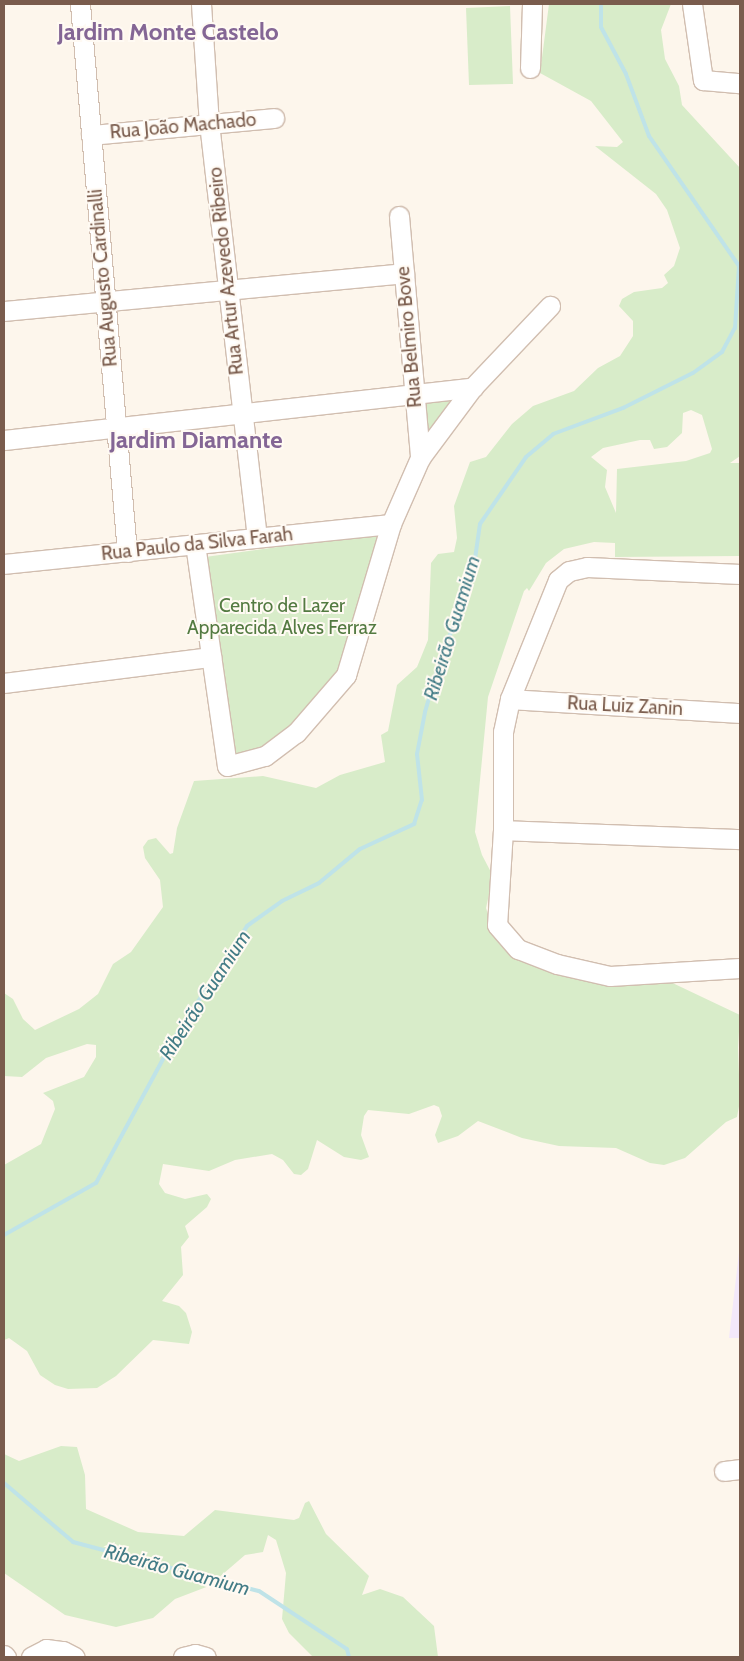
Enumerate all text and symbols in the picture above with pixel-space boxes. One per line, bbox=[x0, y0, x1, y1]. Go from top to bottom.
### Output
district label: Jardim Monte Castelo bbox=[57, 18, 279, 46]
street label: Rua João Machado bbox=[109, 108, 257, 144]
street label: Rua Artur Azevedo Ribeiro bbox=[204, 166, 248, 376]
street label: Rua Augusto Cardinalli bbox=[84, 188, 122, 368]
street label: Rua Belmiro Bove bbox=[391, 265, 427, 409]
district label: Jardim Diamante bbox=[109, 426, 283, 454]
street label: Rua Paulo da Silva Farah bbox=[100, 523, 294, 565]
water label: Ribeirão Guamium bbox=[419, 553, 485, 703]
park label: Centro de Lazer Apparecida Alves Ferraz bbox=[187, 595, 377, 639]
street label: Rua Luiz Zanin bbox=[567, 692, 683, 720]
water label: Ribeirão Guamium bbox=[154, 926, 256, 1064]
water label: Ribeirão Guamium bbox=[102, 1539, 252, 1601]

